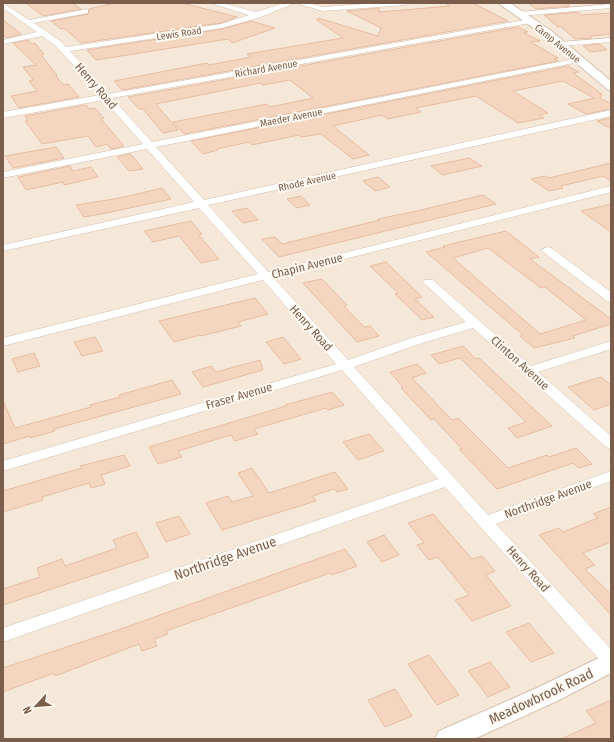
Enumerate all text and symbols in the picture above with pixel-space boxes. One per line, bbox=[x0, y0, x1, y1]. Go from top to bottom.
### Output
street label: Camp Avenue bbox=[532, 22, 583, 66]
street label: Lewis Road bbox=[156, 24, 203, 43]
street label: Richard Avenue bbox=[234, 58, 298, 80]
street label: Henry Road bbox=[72, 60, 120, 112]
street label: Maeder Avenue bbox=[259, 106, 323, 130]
street label: Rhode Avenue bbox=[277, 170, 337, 194]
street label: Chapin Avenue bbox=[270, 250, 344, 282]
street label: Henry Road bbox=[287, 302, 335, 354]
street label: Clinton Avenue bbox=[488, 333, 552, 393]
street label: Fraser Avenue bbox=[204, 380, 274, 412]
street label: Northridge Avenue bbox=[502, 477, 594, 521]
street label: Northridge Avenue bbox=[172, 533, 279, 584]
street label: Henry Road bbox=[504, 543, 552, 595]
street label: Meadowbrook Road bbox=[486, 665, 596, 728]
north arrow bbox=[16, 686, 56, 726]
text: N bbox=[20, 704, 35, 716]

